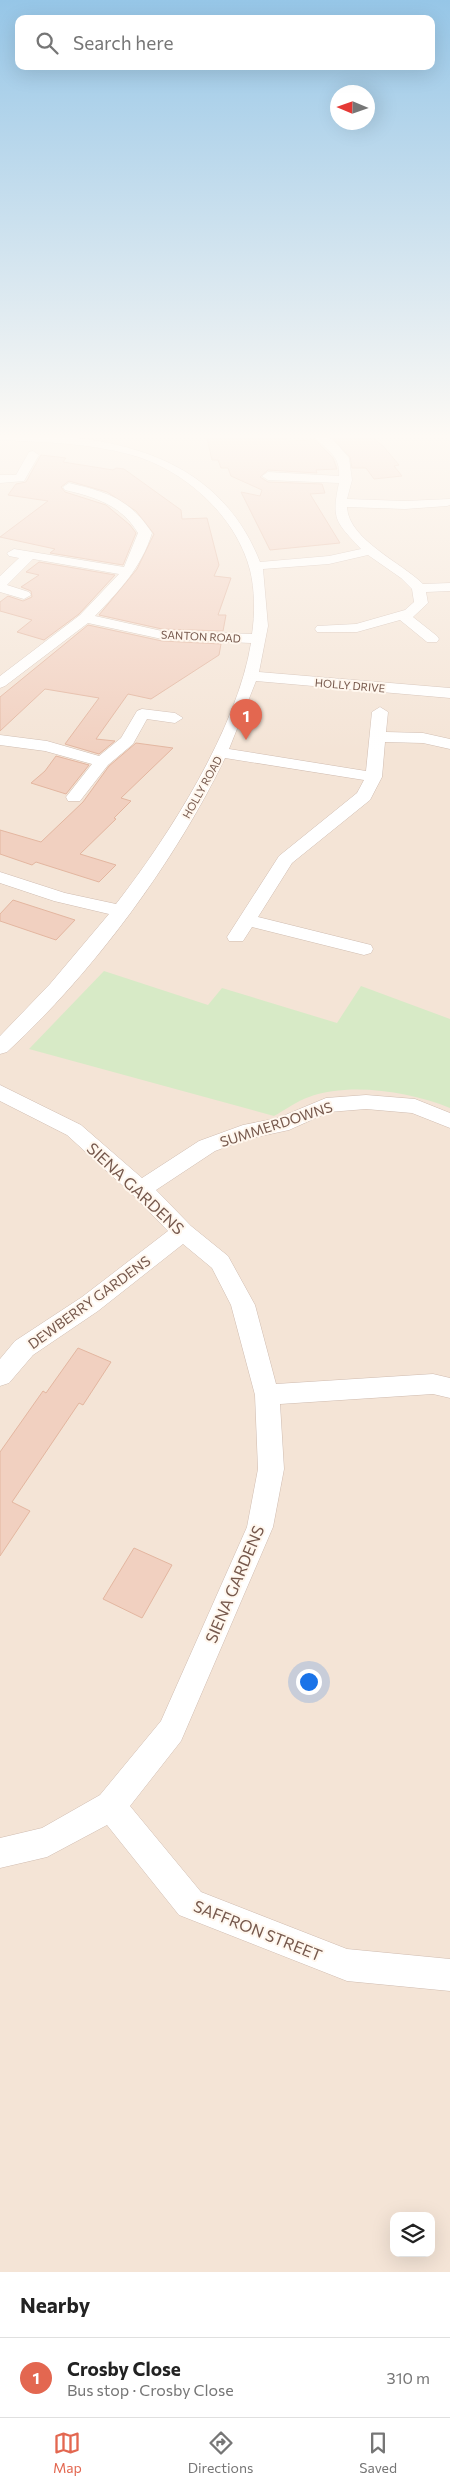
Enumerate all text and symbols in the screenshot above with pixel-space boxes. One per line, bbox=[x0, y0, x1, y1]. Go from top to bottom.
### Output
search box bbox=[15, 15, 435, 70]
icon: search bbox=[33, 29, 61, 57]
text: Search here bbox=[73, 31, 173, 54]
north arrow bbox=[330, 85, 375, 130]
street label: SANTON ROAD bbox=[161, 627, 241, 645]
street label: HOLLY DRIVE bbox=[314, 675, 386, 695]
pin: 1 bbox=[230, 699, 262, 740]
street label: HOLLY ROAD bbox=[179, 753, 225, 821]
street label: SUMMERDOWNS bbox=[218, 1098, 334, 1150]
street label: SIENA GARDENS bbox=[84, 1138, 188, 1238]
street label: DEWBERRY GARDENS bbox=[24, 1252, 154, 1352]
street label: SIENA GARDENS bbox=[201, 1522, 267, 1646]
your location bbox=[296, 1669, 322, 1695]
street label: SAFFRON STREET bbox=[191, 1896, 325, 1964]
map controls bbox=[390, 2212, 435, 2257]
button: layers bbox=[390, 2212, 435, 2257]
text: Nearby bbox=[20, 2292, 90, 2317]
text: Crosby Close bbox=[67, 2357, 181, 2380]
text: 1 bbox=[32, 2368, 40, 2387]
text: 310 m bbox=[387, 2368, 430, 2387]
text: Bus stop · Crosby Close bbox=[67, 2380, 234, 2399]
tab: Map bbox=[53, 2429, 82, 2476]
tab: Directions bbox=[188, 2429, 253, 2476]
tab: Saved bbox=[359, 2429, 397, 2476]

